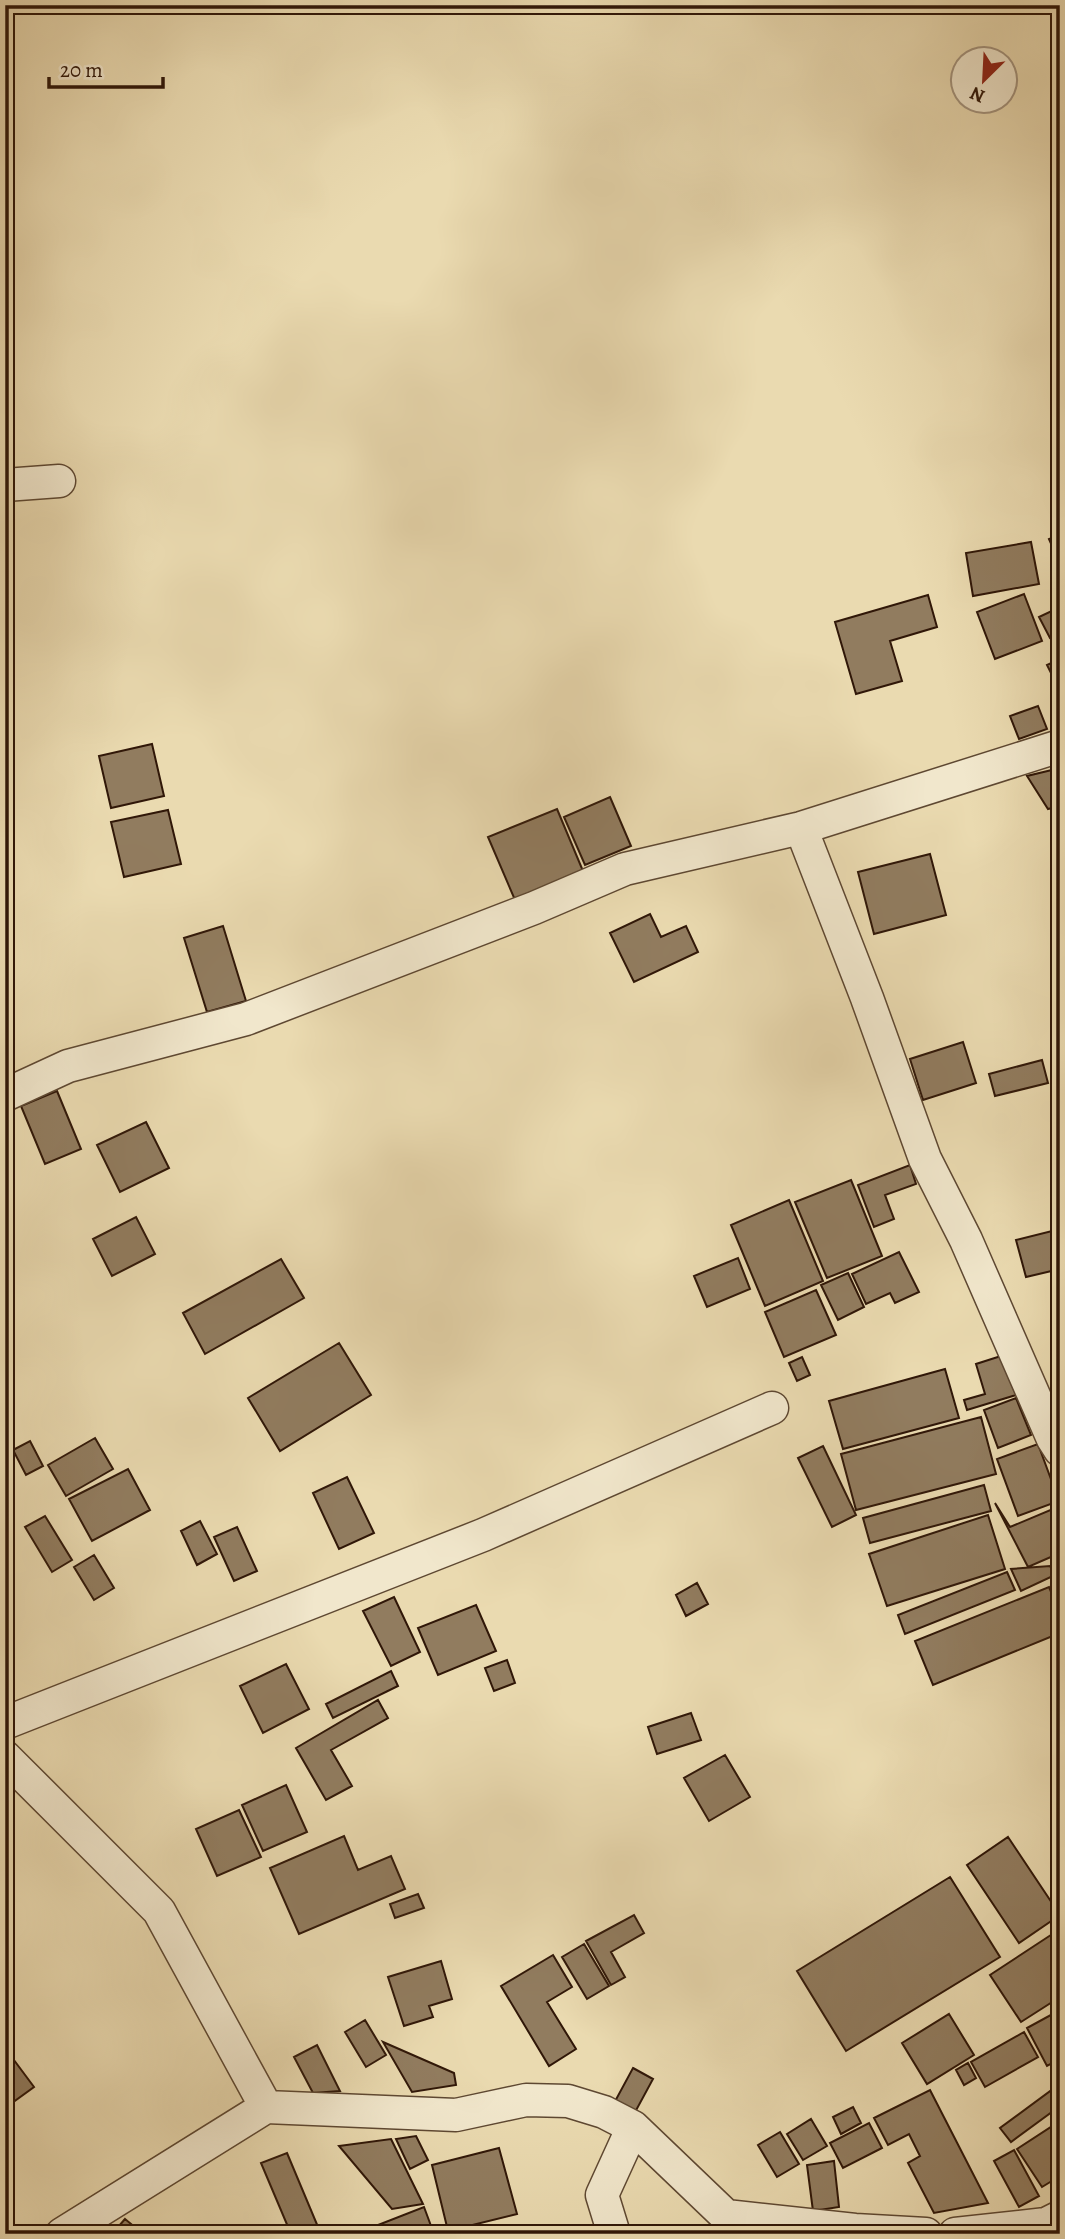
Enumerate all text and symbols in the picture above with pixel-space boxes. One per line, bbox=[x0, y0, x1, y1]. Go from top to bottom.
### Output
scale bar bbox=[49, 46, 163, 90]
north arrow bbox=[950, 46, 1020, 116]
text: 20 m bbox=[60, 56, 103, 84]
text: N bbox=[966, 80, 989, 109]

